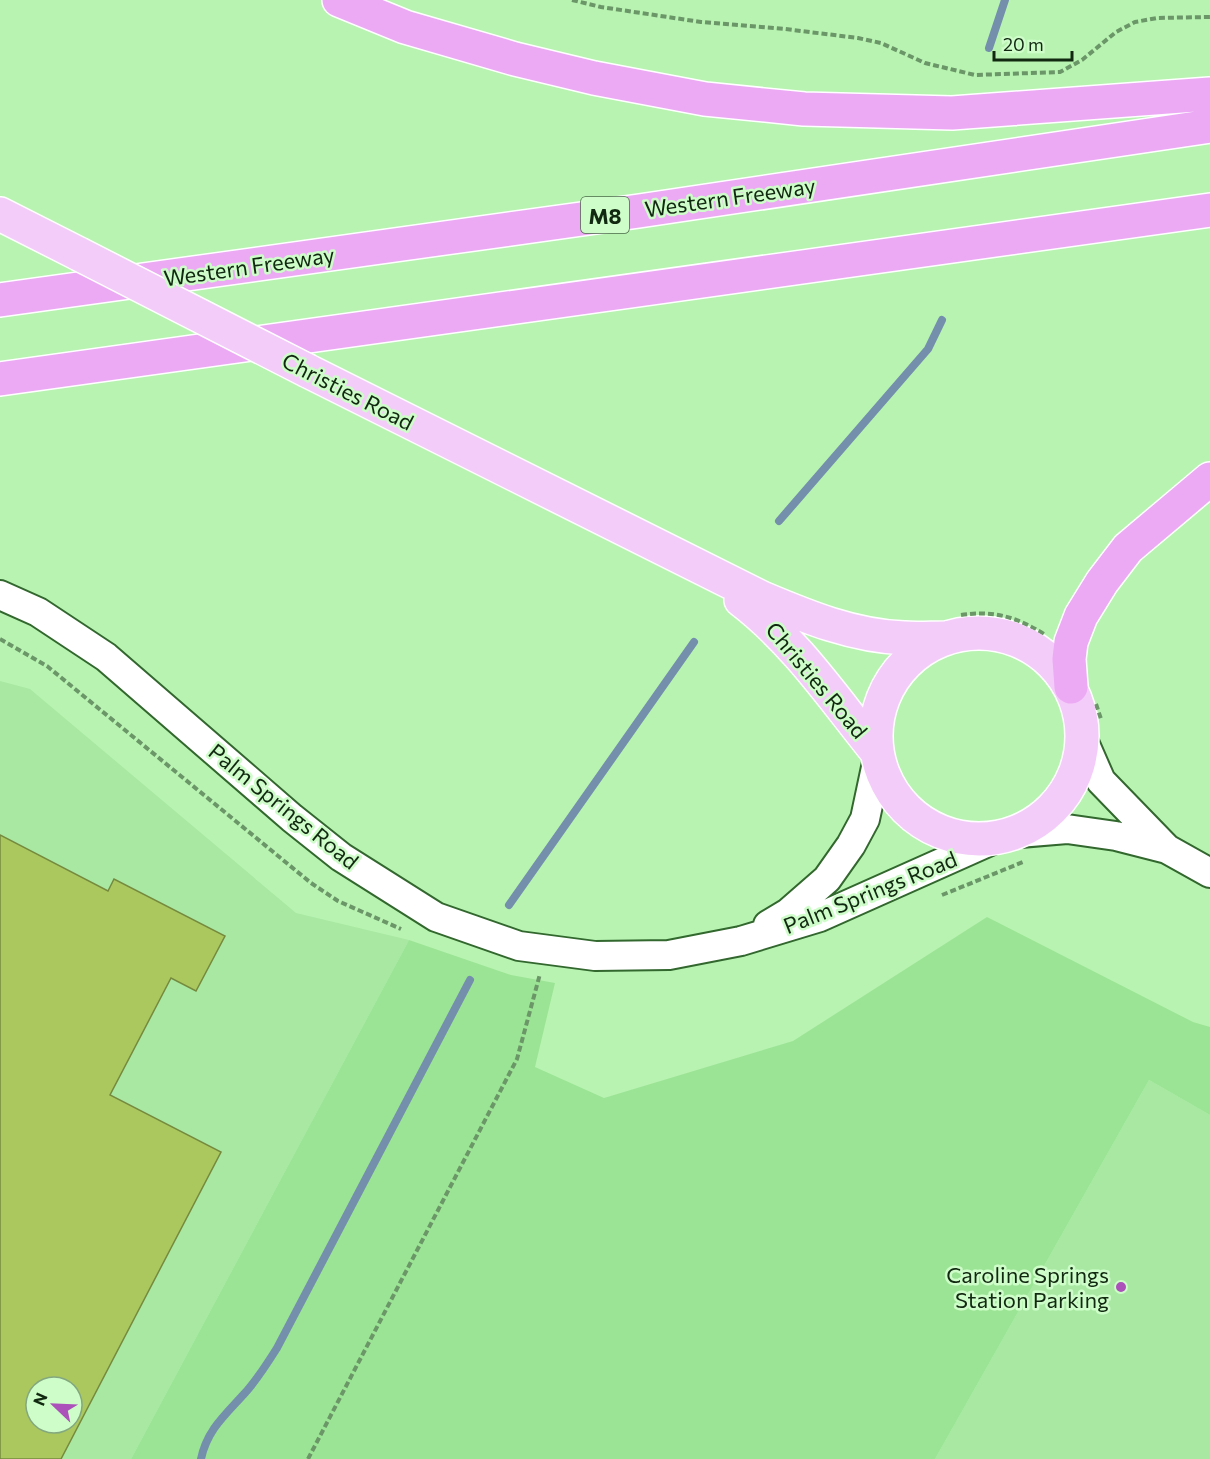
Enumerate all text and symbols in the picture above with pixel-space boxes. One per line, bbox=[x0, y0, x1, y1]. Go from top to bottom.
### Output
scale bar bbox=[994, 24, 1072, 62]
text: 20 m bbox=[1003, 33, 1044, 55]
street label: Western Freeway bbox=[643, 172, 817, 222]
road number: M8 bbox=[581, 197, 629, 233]
street label: Western Freeway bbox=[162, 241, 336, 291]
street label: Christies Road bbox=[278, 346, 418, 436]
street label: Christies Road bbox=[760, 616, 874, 744]
street label: Palm Springs Road bbox=[204, 737, 364, 875]
street label: Palm Springs Road bbox=[779, 845, 961, 939]
place label: Caroline Springs Station Parking bbox=[946, 1261, 1109, 1313]
marker: Caroline Springs Station Parking bbox=[1114, 1280, 1128, 1294]
north arrow bbox=[24, 1375, 84, 1435]
text: N bbox=[29, 1390, 51, 1408]

